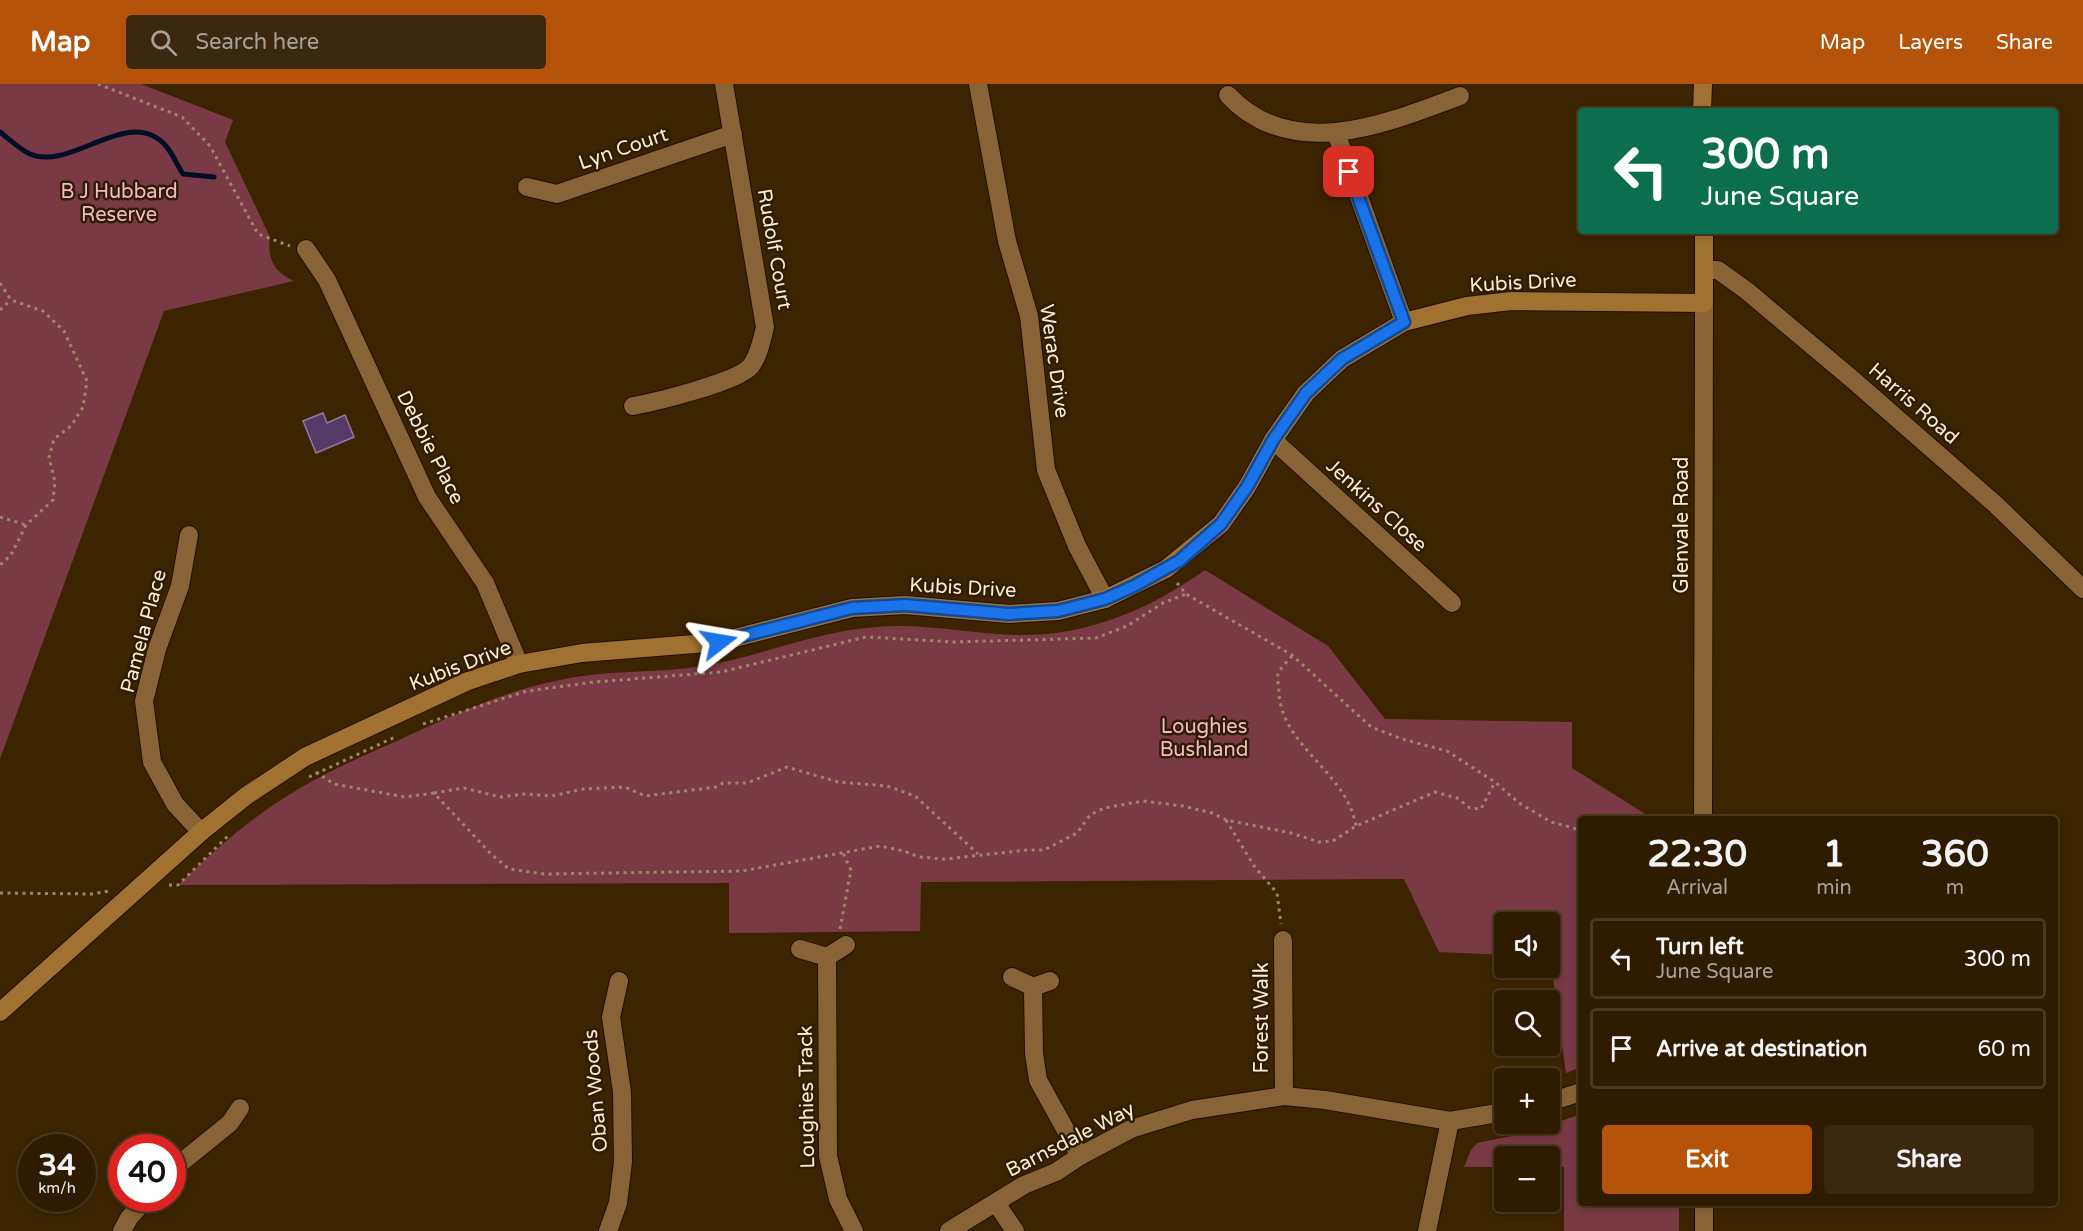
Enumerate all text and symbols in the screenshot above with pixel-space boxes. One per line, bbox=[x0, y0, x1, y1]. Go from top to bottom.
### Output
search box bbox=[126, 15, 546, 69]
text: Map bbox=[30, 25, 90, 59]
icon: search bbox=[147, 26, 180, 59]
text: Search here bbox=[195, 29, 319, 55]
text: Map bbox=[1820, 30, 1865, 55]
text: Layers bbox=[1898, 30, 1963, 55]
text: Share bbox=[1996, 30, 2053, 55]
street label: Lyn Court bbox=[576, 122, 671, 175]
text: 300 m bbox=[1701, 129, 1830, 180]
icon: left bbox=[1602, 132, 1680, 210]
pin bbox=[1323, 146, 1374, 197]
icon: arrive bbox=[1332, 155, 1365, 188]
park label: B J Hubbard Reserve bbox=[60, 180, 178, 227]
text: June Square bbox=[1701, 180, 1859, 213]
street label: Rudolf Court bbox=[752, 187, 797, 312]
street label: Kubis Drive bbox=[1469, 268, 1577, 298]
street label: Werac Drive bbox=[1034, 303, 1074, 420]
street label: Harris Road bbox=[1863, 358, 1963, 449]
street label: Debbie Place bbox=[391, 387, 469, 508]
street label: Jenkins Close bbox=[1321, 454, 1432, 557]
street label: Glenvale Road bbox=[1670, 457, 1694, 593]
street label: Pamela Place bbox=[116, 567, 172, 696]
street label: Kubis Drive bbox=[909, 573, 1017, 603]
position arrow bbox=[687, 610, 751, 674]
street label: Kubis Drive bbox=[406, 636, 515, 696]
park label: Loughies Bushland bbox=[1160, 715, 1248, 762]
text: 22:30 bbox=[1647, 833, 1747, 876]
text: 1 bbox=[1823, 833, 1845, 876]
text: 360 bbox=[1921, 833, 1989, 876]
text: Arrival bbox=[1666, 876, 1728, 900]
text: min bbox=[1816, 876, 1852, 900]
text: m bbox=[1946, 876, 1964, 900]
map controls bbox=[1494, 912, 1560, 1212]
button: sound bbox=[1494, 912, 1560, 978]
text: Turn left bbox=[1656, 934, 1744, 960]
icon: left bbox=[1605, 942, 1638, 975]
text: 300 m bbox=[1964, 946, 2031, 972]
text: June Square bbox=[1656, 960, 1773, 984]
street label: Forest Walk bbox=[1250, 962, 1274, 1074]
button: search bbox=[1494, 990, 1560, 1056]
street label: Loughies Track bbox=[794, 1025, 820, 1169]
street label: Oban Woods bbox=[579, 1029, 613, 1153]
icon: arrive bbox=[1605, 1032, 1638, 1065]
text: Arrive at destination bbox=[1656, 1036, 1867, 1062]
text: 60 m bbox=[1977, 1036, 2031, 1062]
button: + bbox=[1494, 1068, 1560, 1134]
street label: Barnsdale Way bbox=[1002, 1097, 1139, 1183]
button: Exit bbox=[1602, 1125, 1812, 1194]
button: Share bbox=[1824, 1125, 2034, 1194]
speed limit sign: 40 bbox=[108, 1134, 186, 1212]
button: − bbox=[1494, 1146, 1560, 1212]
text: 34 bbox=[38, 1147, 76, 1184]
text: km/h bbox=[38, 1179, 76, 1197]

